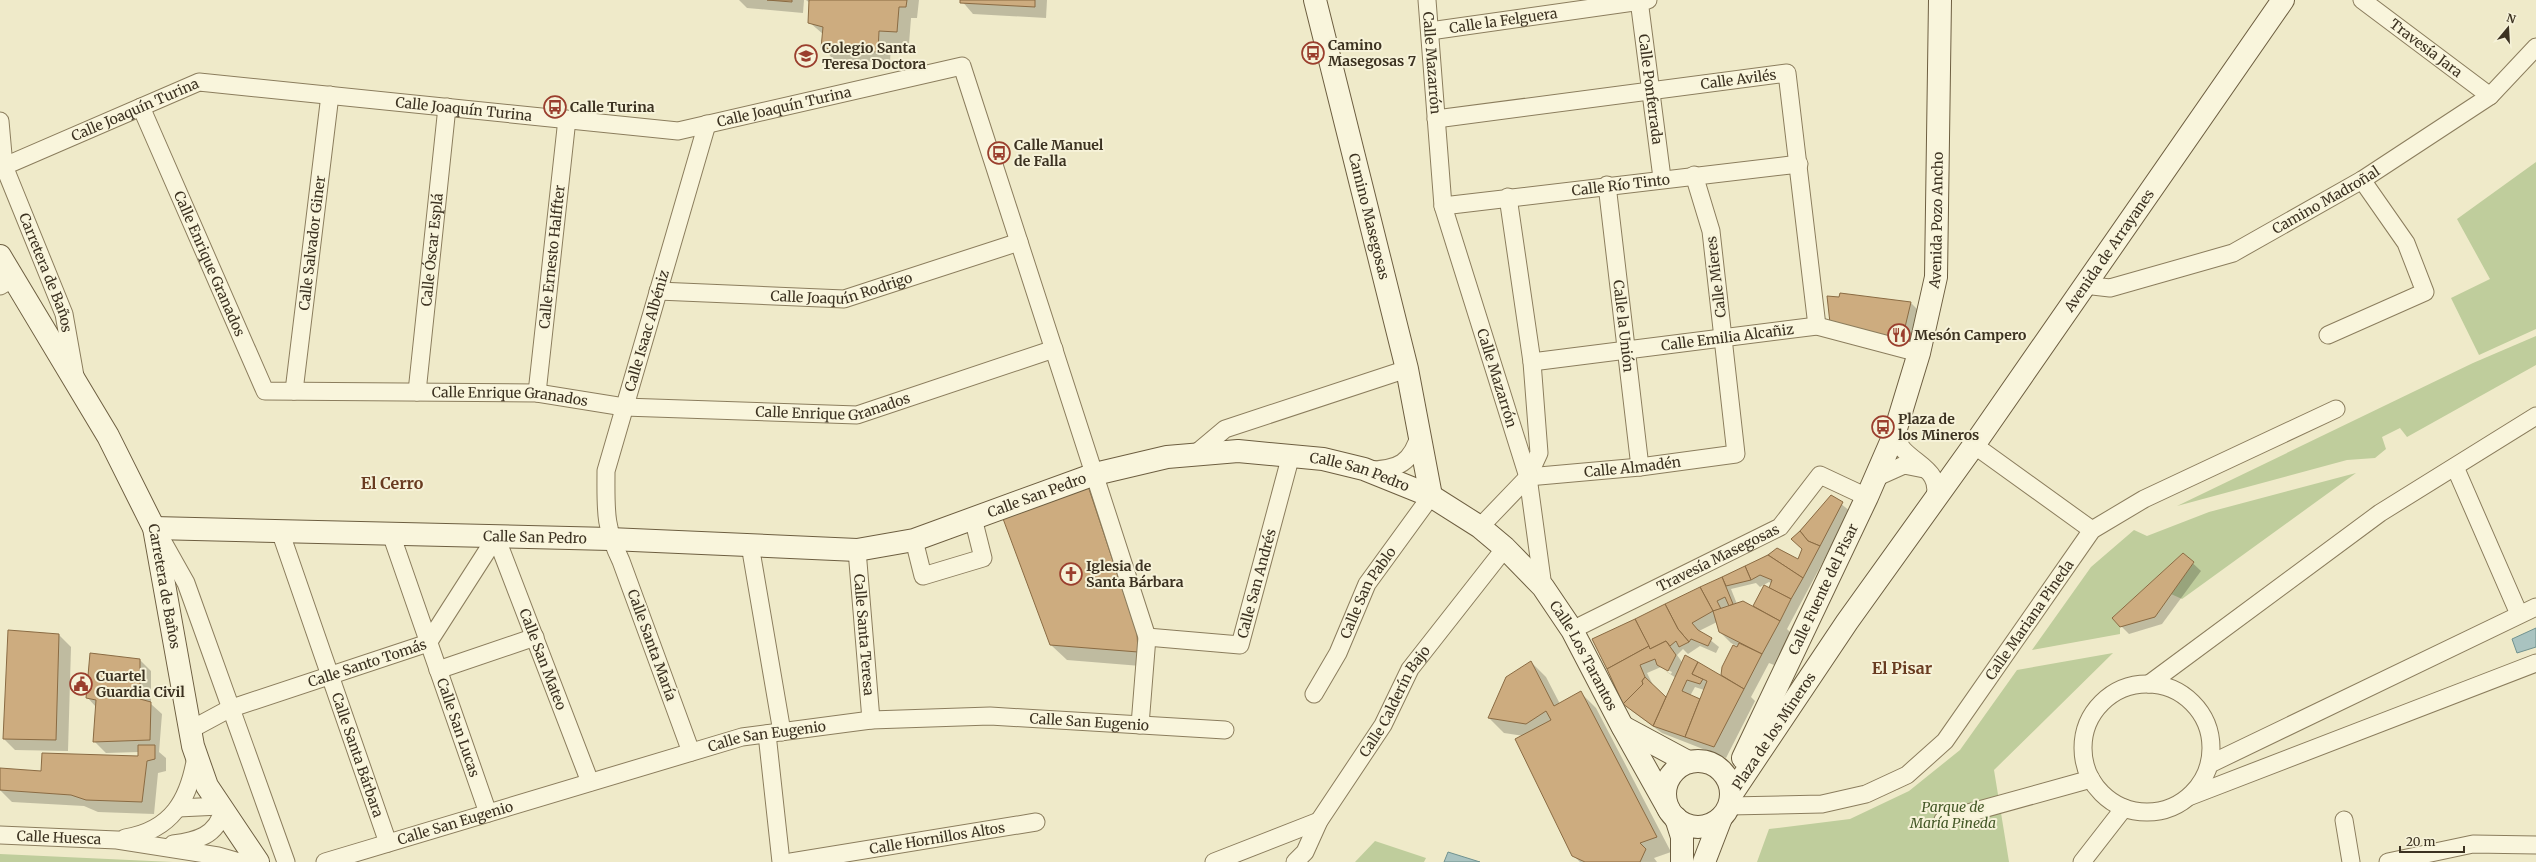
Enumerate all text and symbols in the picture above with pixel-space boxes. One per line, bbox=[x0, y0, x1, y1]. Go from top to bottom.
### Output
street label: Calle la Felguera bbox=[1448, 4, 1559, 37]
north arrow bbox=[2488, 8, 2528, 48]
text: N bbox=[2505, 10, 2518, 27]
street label: Calle Mazarrón bbox=[1419, 11, 1445, 115]
street label: Travesía Jara bbox=[2386, 15, 2466, 81]
street label: Calle Ponferrada bbox=[1634, 33, 1667, 146]
place label: Camino Masegosas 7 bbox=[1328, 36, 1416, 70]
place label: Colegio Santa Teresa Doctora bbox=[822, 39, 926, 73]
bus stop icon: Camino Masegosas 7 bbox=[1300, 40, 1326, 66]
school or university icon: Colegio Santa Teresa Doctora bbox=[793, 43, 819, 69]
street label: Calle Avilés bbox=[1699, 65, 1778, 93]
street label: Calle Joaquín Turina bbox=[68, 74, 202, 145]
street label: Calle Joaquín Turina bbox=[715, 83, 853, 131]
street label: Calle Joaquín Turina bbox=[395, 93, 533, 125]
bus stop icon: Calle Turina bbox=[542, 94, 568, 120]
place label: Calle Turina bbox=[570, 98, 655, 116]
place label: Calle Manuel de Falla bbox=[1014, 136, 1104, 170]
bus stop icon: Calle Manuel de Falla bbox=[986, 140, 1012, 166]
street label: Camino Masegosas bbox=[1345, 151, 1393, 282]
street label: Avenida Pozo Ancho bbox=[1924, 152, 1947, 291]
street label: Camino Madroñal bbox=[2269, 162, 2384, 238]
street label: Calle Río Tinto bbox=[1571, 170, 1671, 200]
street label: Calle Salvador Giner bbox=[295, 175, 329, 312]
street label: Calle Ernesto Halffter bbox=[535, 184, 569, 330]
street label: Avenida de Arrayanes bbox=[2060, 185, 2158, 316]
street label: Calle Enrique Granados bbox=[170, 188, 249, 339]
street label: Calle Óscar Esplá bbox=[417, 192, 447, 307]
street label: Carretera de Baños bbox=[15, 210, 76, 334]
street label: Calle Mieres bbox=[1702, 235, 1730, 319]
street label: Calle Isaac Albéniz bbox=[621, 267, 673, 394]
street label: Calle Joaquín Rodrigo bbox=[770, 268, 915, 308]
street label: Calle la Unión bbox=[1609, 279, 1638, 373]
street label: Calle Emilia Alcañiz bbox=[1660, 320, 1795, 355]
restaurant icon: Mesón Campero bbox=[1886, 322, 1912, 348]
street label: Calle Mazarrón bbox=[1473, 326, 1521, 430]
place label: Mesón Campero bbox=[1914, 326, 2026, 344]
street label: Calle Enrique Granados bbox=[432, 383, 589, 410]
street label: Calle Enrique Granados bbox=[755, 389, 912, 424]
place label: Plaza de los Mineros bbox=[1898, 410, 1979, 444]
bus stop icon: Plaza de los Mineros bbox=[1870, 414, 1896, 440]
street label: Calle San Pedro bbox=[1309, 449, 1412, 495]
street label: Calle Almadén bbox=[1583, 453, 1682, 481]
street label: Calle San Pedro bbox=[985, 469, 1089, 521]
district label: El Cerro bbox=[361, 473, 424, 493]
street label: Travesía Masegosas bbox=[1654, 520, 1782, 596]
street label: Calle Fuente del Pisar bbox=[1784, 520, 1862, 658]
street label: Carretera de Baños bbox=[144, 522, 184, 650]
street label: Calle San Pedro bbox=[483, 527, 587, 547]
street label: Calle San Andrés bbox=[1233, 527, 1280, 640]
street label: Calle San Pablo bbox=[1336, 543, 1400, 641]
street label: Calle Mariana Pineda bbox=[1981, 556, 2078, 683]
place label: Iglesia de Santa Bárbara bbox=[1086, 557, 1184, 591]
church icon: Iglesia de Santa Bárbara bbox=[1058, 561, 1084, 587]
street label: Calle Santa Teresa bbox=[850, 573, 878, 697]
street label: Calle Santa María bbox=[623, 587, 681, 704]
street label: Calle Los Tarantos bbox=[1546, 597, 1622, 714]
street label: Calle San Mateo bbox=[515, 606, 571, 713]
street label: Calle Santo Tomás bbox=[306, 635, 429, 691]
street label: Calle Calderín Bajo bbox=[1355, 642, 1434, 760]
district label: El Pisar bbox=[1872, 658, 1933, 678]
place label: Cuartel Guardia Civil bbox=[96, 667, 185, 701]
street label: Plaza de los Mineros bbox=[1728, 669, 1820, 793]
public building icon: Cuartel Guardia Civil bbox=[68, 671, 94, 697]
street label: Calle San Lucas bbox=[433, 676, 484, 780]
street label: Calle Santa Bárbara bbox=[328, 690, 388, 820]
street label: Calle San Eugenio bbox=[1029, 709, 1150, 734]
street label: Calle San Eugenio bbox=[706, 717, 827, 756]
street label: Calle San Eugenio bbox=[395, 797, 515, 849]
park label: Parque de María Pineda bbox=[1909, 798, 1996, 832]
street label: Calle Hornillos Altos bbox=[868, 818, 1006, 858]
street label: Calle Huesca bbox=[16, 827, 102, 848]
scale bar bbox=[2400, 828, 2464, 854]
text: 20 m bbox=[2406, 834, 2435, 849]

